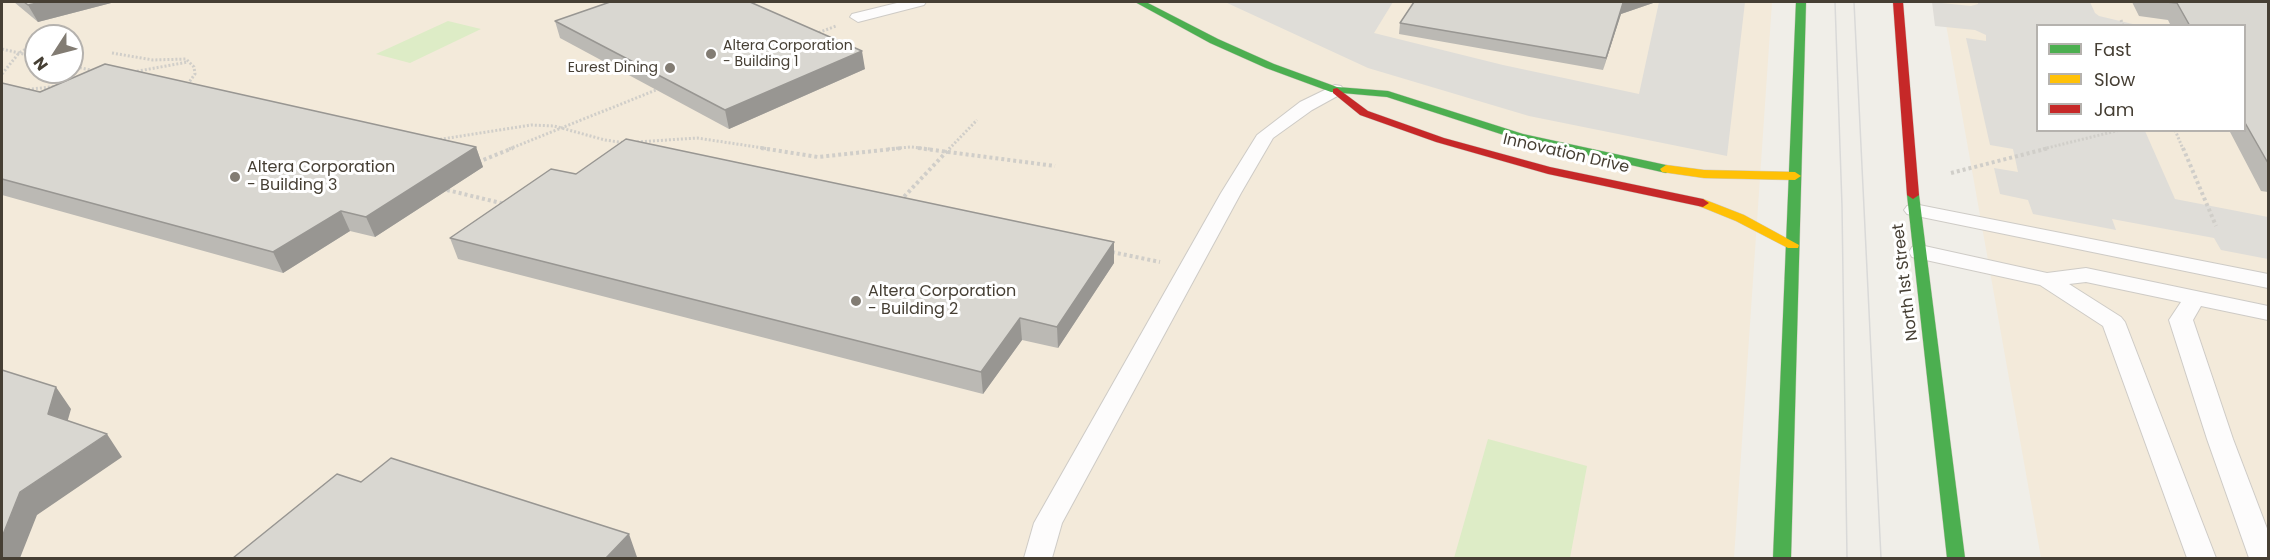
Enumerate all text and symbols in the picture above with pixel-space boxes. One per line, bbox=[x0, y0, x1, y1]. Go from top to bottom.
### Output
north arrow bbox=[24, 24, 84, 84]
legend bbox=[2036, 24, 2246, 132]
text: Fast bbox=[2094, 37, 2131, 62]
place label: Altera Corporation - Building 1 bbox=[723, 38, 853, 70]
marker: Altera Corporation - Building 1 bbox=[704, 47, 718, 61]
text: N bbox=[28, 52, 53, 75]
place label: Eurest Dining bbox=[568, 60, 658, 76]
marker: Eurest Dining bbox=[663, 61, 677, 75]
text: Slow bbox=[2094, 67, 2135, 92]
text: Jam bbox=[2094, 97, 2134, 122]
street label: Innovation Drive bbox=[1501, 130, 1631, 178]
place label: Altera Corporation - Building 3 bbox=[247, 158, 395, 196]
marker: Altera Corporation - Building 3 bbox=[228, 170, 242, 184]
street label: North 1st Street bbox=[1889, 222, 1923, 342]
place label: Altera Corporation - Building 2 bbox=[868, 282, 1016, 320]
marker: Altera Corporation - Building 2 bbox=[849, 294, 863, 308]

